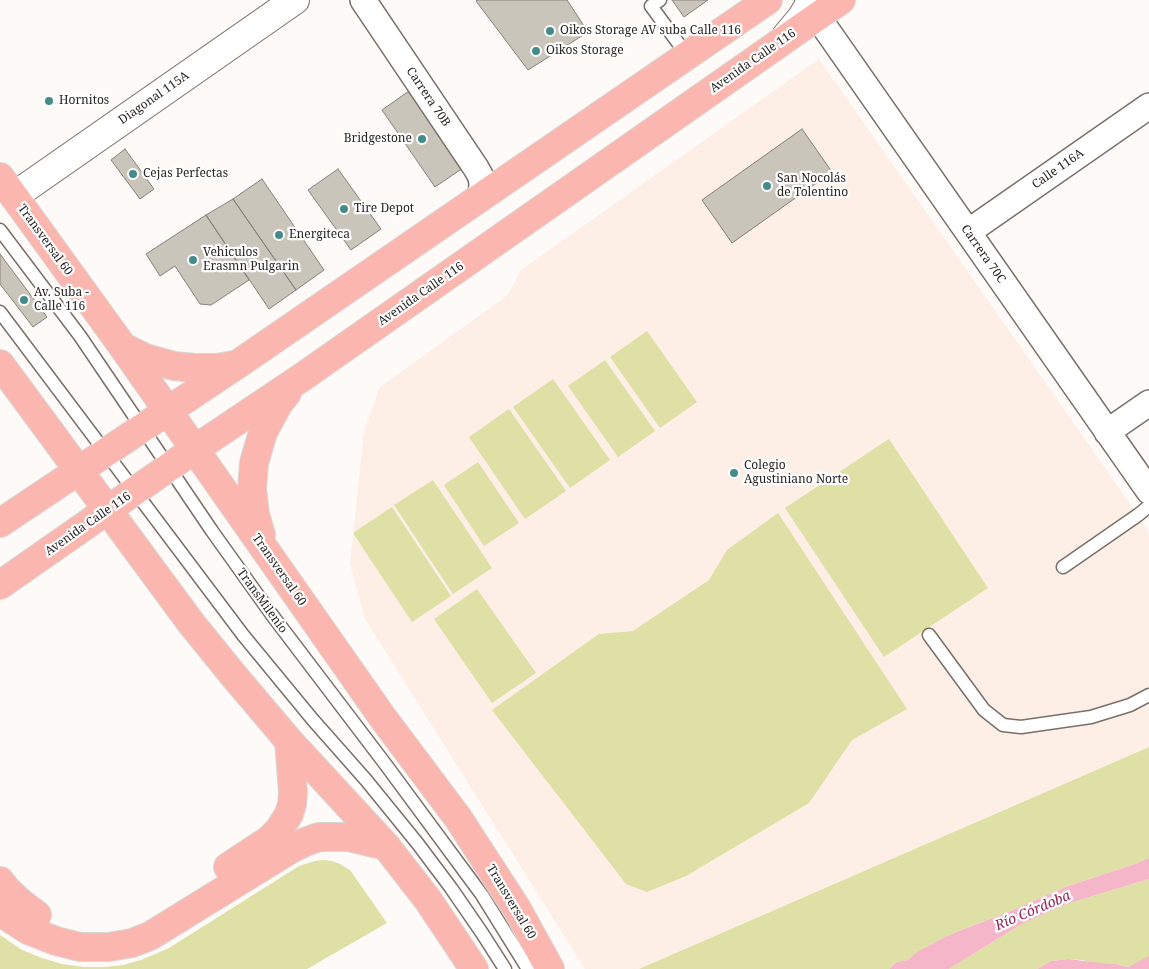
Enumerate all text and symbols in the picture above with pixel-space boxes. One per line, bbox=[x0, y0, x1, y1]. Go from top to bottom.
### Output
place label: Oikos Storage AV suba Calle 116 bbox=[560, 24, 741, 38]
marker: Oikos Storage AV suba Calle 116 bbox=[544, 25, 556, 37]
street label: Avenida Calle 116 bbox=[707, 26, 799, 96]
place label: Oikos Storage bbox=[546, 44, 624, 58]
marker: Oikos Storage bbox=[530, 45, 542, 57]
street label: Carrera 70B bbox=[403, 65, 453, 129]
street label: Diagonal 115A bbox=[116, 68, 192, 128]
place label: Hornitos bbox=[59, 94, 109, 108]
marker: Hornitos bbox=[43, 95, 55, 107]
place label: Bridgestone bbox=[344, 132, 412, 146]
marker: Bridgestone bbox=[416, 133, 428, 145]
street label: Calle 116A bbox=[1029, 146, 1087, 192]
place label: Cejas Perfectas bbox=[143, 167, 228, 181]
marker: Cejas Perfectas bbox=[127, 168, 139, 180]
place label: San Nocolás de Tolentino bbox=[777, 172, 848, 200]
marker: San Nocolás de Tolentino bbox=[761, 180, 773, 192]
street label: Transversal 60 bbox=[14, 202, 76, 278]
place label: Tire Depot bbox=[354, 202, 414, 216]
marker: Tire Depot bbox=[338, 203, 350, 215]
street label: Carrera 70C bbox=[958, 222, 1008, 286]
place label: Energiteca bbox=[289, 228, 350, 242]
marker: Energiteca bbox=[273, 229, 285, 241]
place label: Vehiculos Erasmn Pulgarin bbox=[203, 246, 299, 274]
marker: Vehiculos Erasmn Pulgarin bbox=[187, 254, 199, 266]
street label: Avenida Calle 116 bbox=[375, 259, 467, 329]
place label: Av. Suba - Calle 116 bbox=[34, 286, 89, 314]
marker: Av. Suba - Calle 116 bbox=[18, 294, 30, 306]
place label: Colegio Agustiniano Norte bbox=[744, 459, 848, 487]
marker: Colegio Agustiniano Norte bbox=[728, 467, 740, 479]
street label: Avenida Calle 116 bbox=[42, 489, 134, 559]
street label: Transversal 60 bbox=[249, 531, 309, 609]
street label: TransMilenio bbox=[234, 566, 290, 636]
street label: Transversal 60 bbox=[483, 862, 539, 942]
water label: Río Córdoba bbox=[993, 888, 1073, 934]

